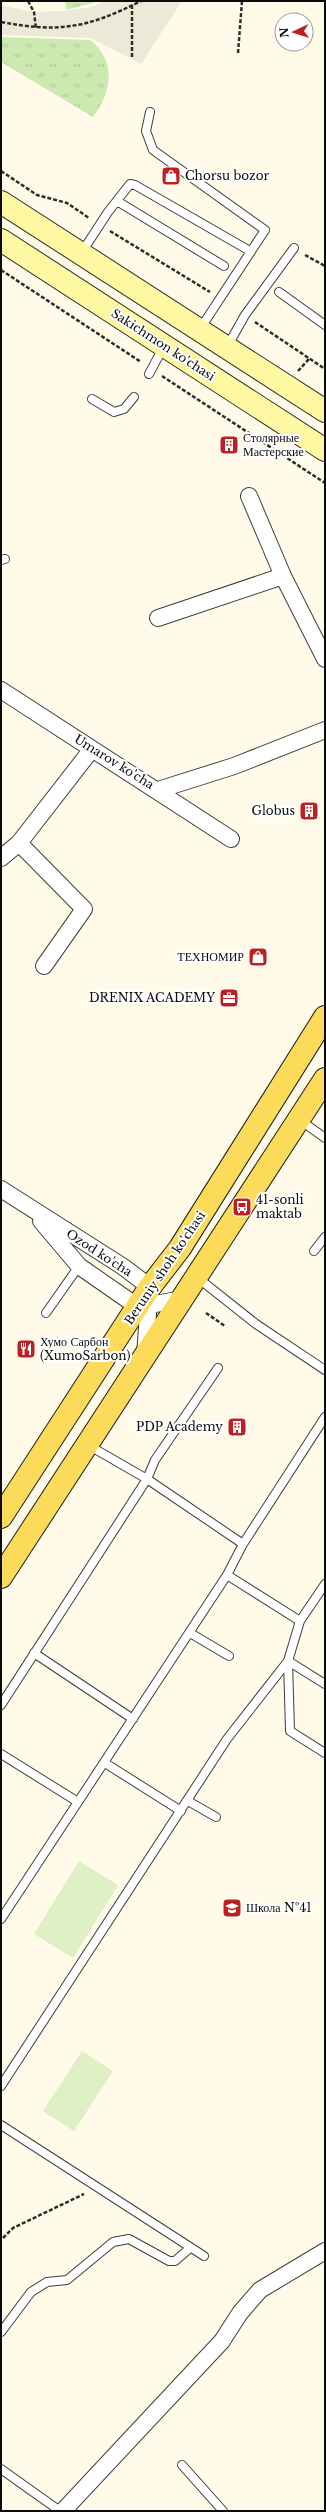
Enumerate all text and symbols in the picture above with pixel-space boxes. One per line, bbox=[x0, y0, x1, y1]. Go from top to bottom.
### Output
north arrow bbox=[274, 12, 314, 52]
text: N bbox=[277, 26, 291, 38]
shop icon: Chorsu bozor bbox=[160, 165, 182, 187]
place label: Chorsu bozor bbox=[185, 168, 270, 183]
street label: Sakichmon ko'chasi bbox=[109, 305, 218, 384]
place label: Столярные Мастерские bbox=[243, 430, 304, 459]
building icon: Столярные Мастерские bbox=[218, 434, 240, 456]
street label: Umarov ko'cha bbox=[72, 731, 157, 792]
building icon: Globus bbox=[298, 800, 320, 822]
place label: Globus bbox=[251, 803, 295, 818]
shop icon: ТЕХНОМИР bbox=[247, 946, 269, 968]
place label: ТЕХНОМИР bbox=[177, 949, 244, 964]
office icon: DRENIX ACADEMY bbox=[218, 987, 240, 1009]
place label: DRENIX ACADEMY bbox=[89, 990, 215, 1005]
place label: 41-sonli maktab bbox=[256, 1192, 303, 1221]
bus stop icon: 41-sonli maktab bbox=[231, 1196, 253, 1218]
street label: Beruniy shoh ko'chasi bbox=[121, 1208, 208, 1327]
street label: Ozod ko'cha bbox=[64, 1226, 135, 1280]
place label: Хумо Сарбон (XumoSarbon) bbox=[40, 1334, 130, 1363]
restaurant icon: Хумо Сарбон (XumoSarbon) bbox=[15, 1338, 37, 1360]
building icon: PDP Academy bbox=[226, 1416, 248, 1438]
place label: PDP Academy bbox=[136, 1419, 223, 1434]
school or university icon: Школа №41 bbox=[221, 1897, 243, 1919]
place label: Школа №41 bbox=[246, 1900, 312, 1915]

